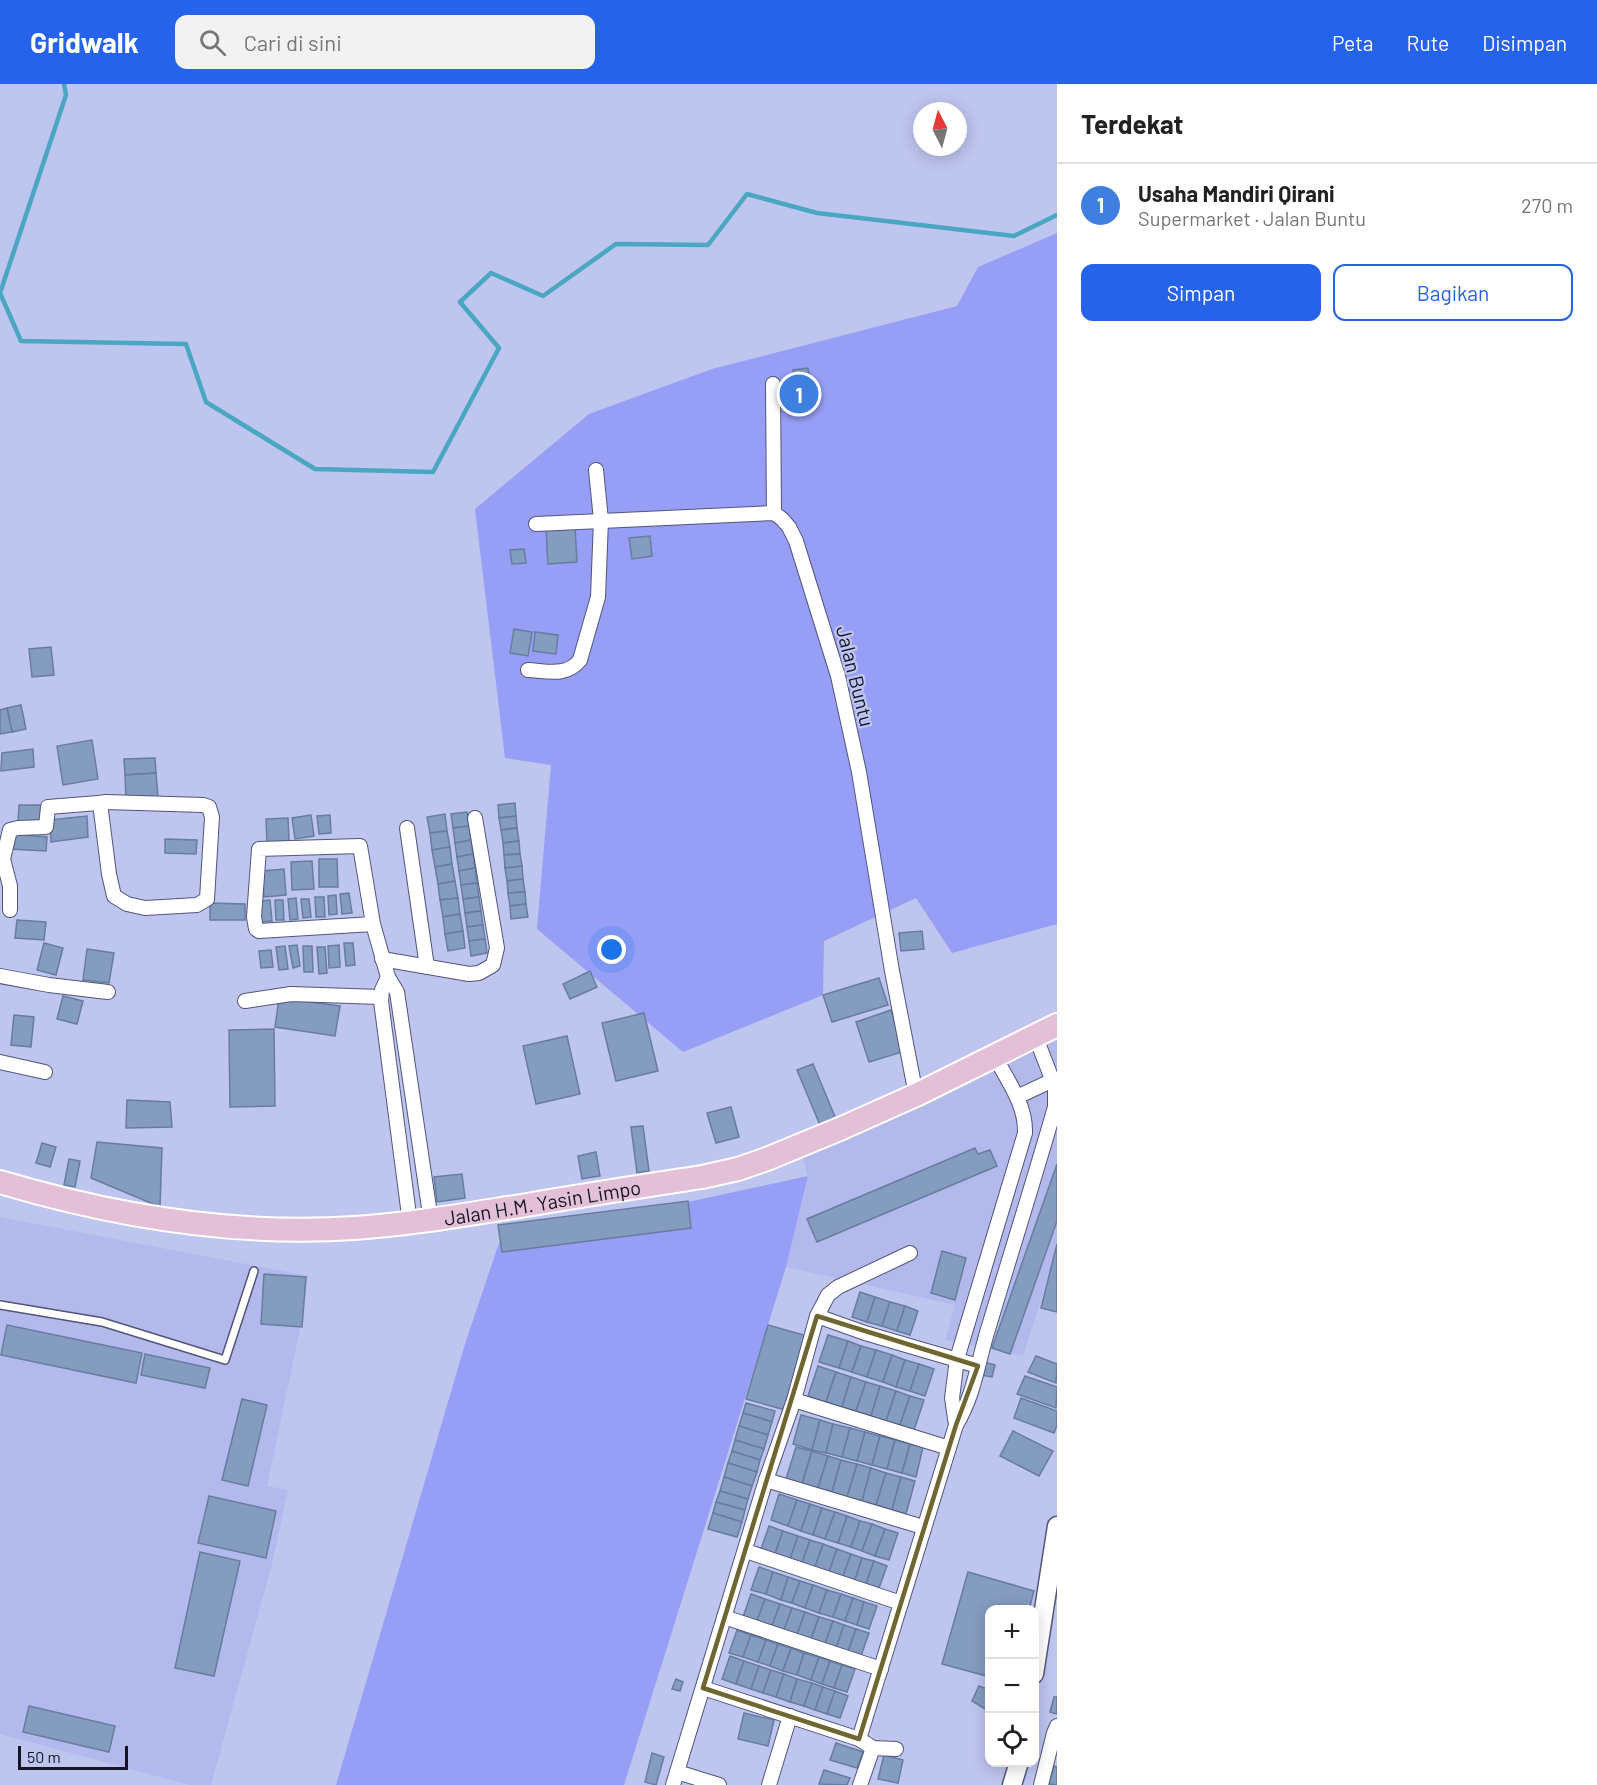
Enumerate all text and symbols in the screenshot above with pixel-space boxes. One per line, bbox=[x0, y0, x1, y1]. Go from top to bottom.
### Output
search box bbox=[175, 15, 595, 69]
text: Gridwalk bbox=[30, 25, 139, 59]
icon: search bbox=[196, 26, 229, 59]
text: Cari di sini bbox=[244, 29, 342, 55]
text: Peta bbox=[1332, 30, 1374, 55]
text: Rute bbox=[1407, 30, 1449, 55]
text: Disimpan bbox=[1482, 30, 1567, 55]
north arrow bbox=[913, 102, 967, 156]
text: Terdekat bbox=[1081, 108, 1183, 139]
text: Usaha Mandiri Qirani bbox=[1138, 180, 1335, 206]
text: 1 bbox=[1097, 193, 1104, 217]
text: 270 m bbox=[1521, 193, 1573, 217]
text: Supermarket · Jalan Buntu bbox=[1138, 206, 1366, 230]
button: Simpan bbox=[1081, 264, 1321, 321]
button: Bagikan bbox=[1333, 264, 1573, 321]
pin: 1 bbox=[780, 372, 818, 416]
street label: Jalan Buntu bbox=[832, 623, 880, 729]
your location bbox=[597, 935, 626, 964]
street label: Jalan H.M. Yasin Limpo bbox=[442, 1175, 643, 1230]
map controls bbox=[985, 1605, 1039, 1767]
button: + bbox=[985, 1605, 1039, 1659]
button: − bbox=[985, 1659, 1039, 1713]
button: locate bbox=[985, 1713, 1039, 1767]
scale bar bbox=[18, 1743, 128, 1770]
text: 50 m bbox=[27, 1747, 61, 1766]

